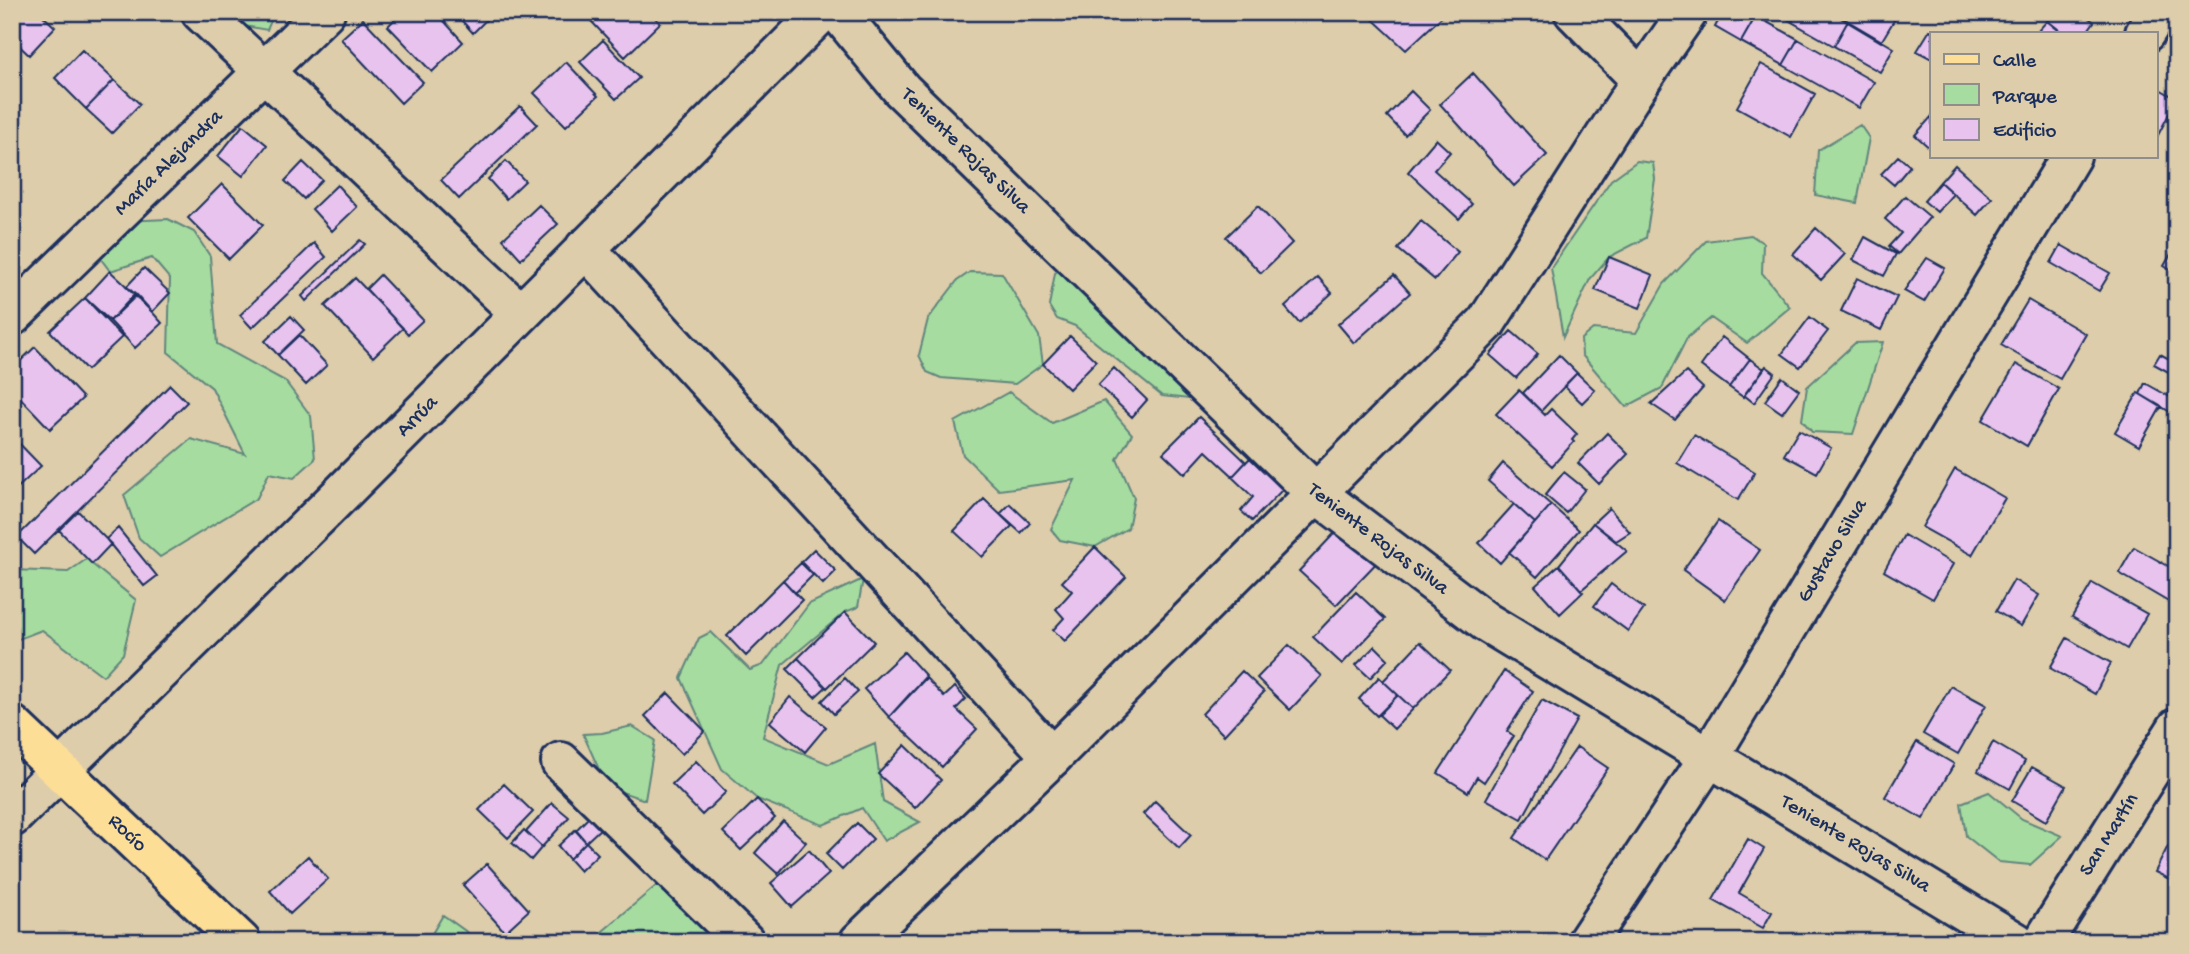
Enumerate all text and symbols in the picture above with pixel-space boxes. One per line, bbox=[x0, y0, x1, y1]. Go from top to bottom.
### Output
legend bbox=[1930, 32, 2158, 158]
text: Calle bbox=[1993, 50, 2037, 75]
street label: Teniente Rojas Silva bbox=[894, 82, 1036, 221]
text: Parque bbox=[1992, 86, 2058, 111]
street label: María Alejandra bbox=[109, 104, 230, 222]
text: Edificio bbox=[1993, 120, 2057, 145]
street label: Arrúa bbox=[392, 390, 445, 443]
street label: Teniente Rojas Silva bbox=[1301, 478, 1454, 602]
street label: Gustavo Silva bbox=[1793, 494, 1875, 607]
street label: Teniente Rojas Silva bbox=[1774, 789, 1936, 900]
street label: San Martín bbox=[2075, 789, 2145, 881]
street label: Rocío bbox=[102, 809, 152, 858]

